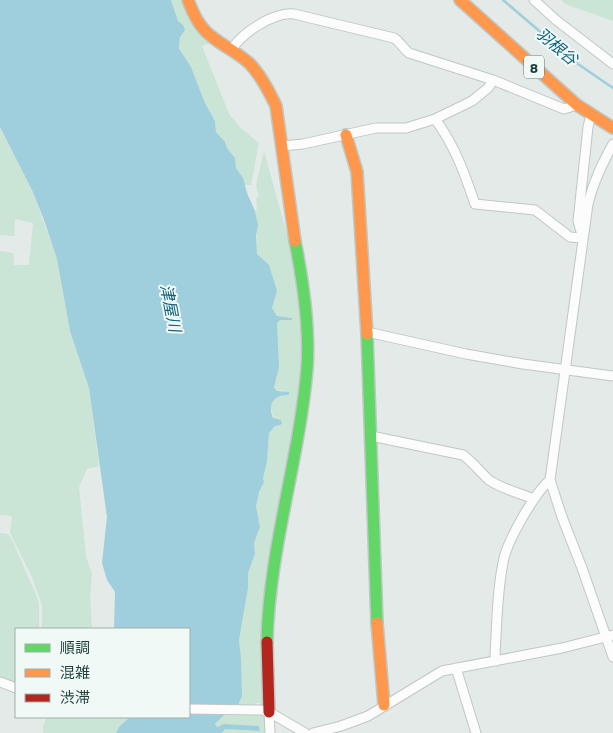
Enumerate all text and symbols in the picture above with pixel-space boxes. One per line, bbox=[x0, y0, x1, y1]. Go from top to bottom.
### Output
water label: 羽根谷 bbox=[531, 21, 585, 72]
road number: 8 bbox=[524, 56, 544, 78]
water label: 津屋川 bbox=[155, 282, 188, 336]
legend bbox=[15, 628, 190, 718]
text: 順調 bbox=[60, 636, 90, 659]
text: 混雑 bbox=[60, 661, 90, 684]
text: 渋滞 bbox=[60, 686, 90, 709]

